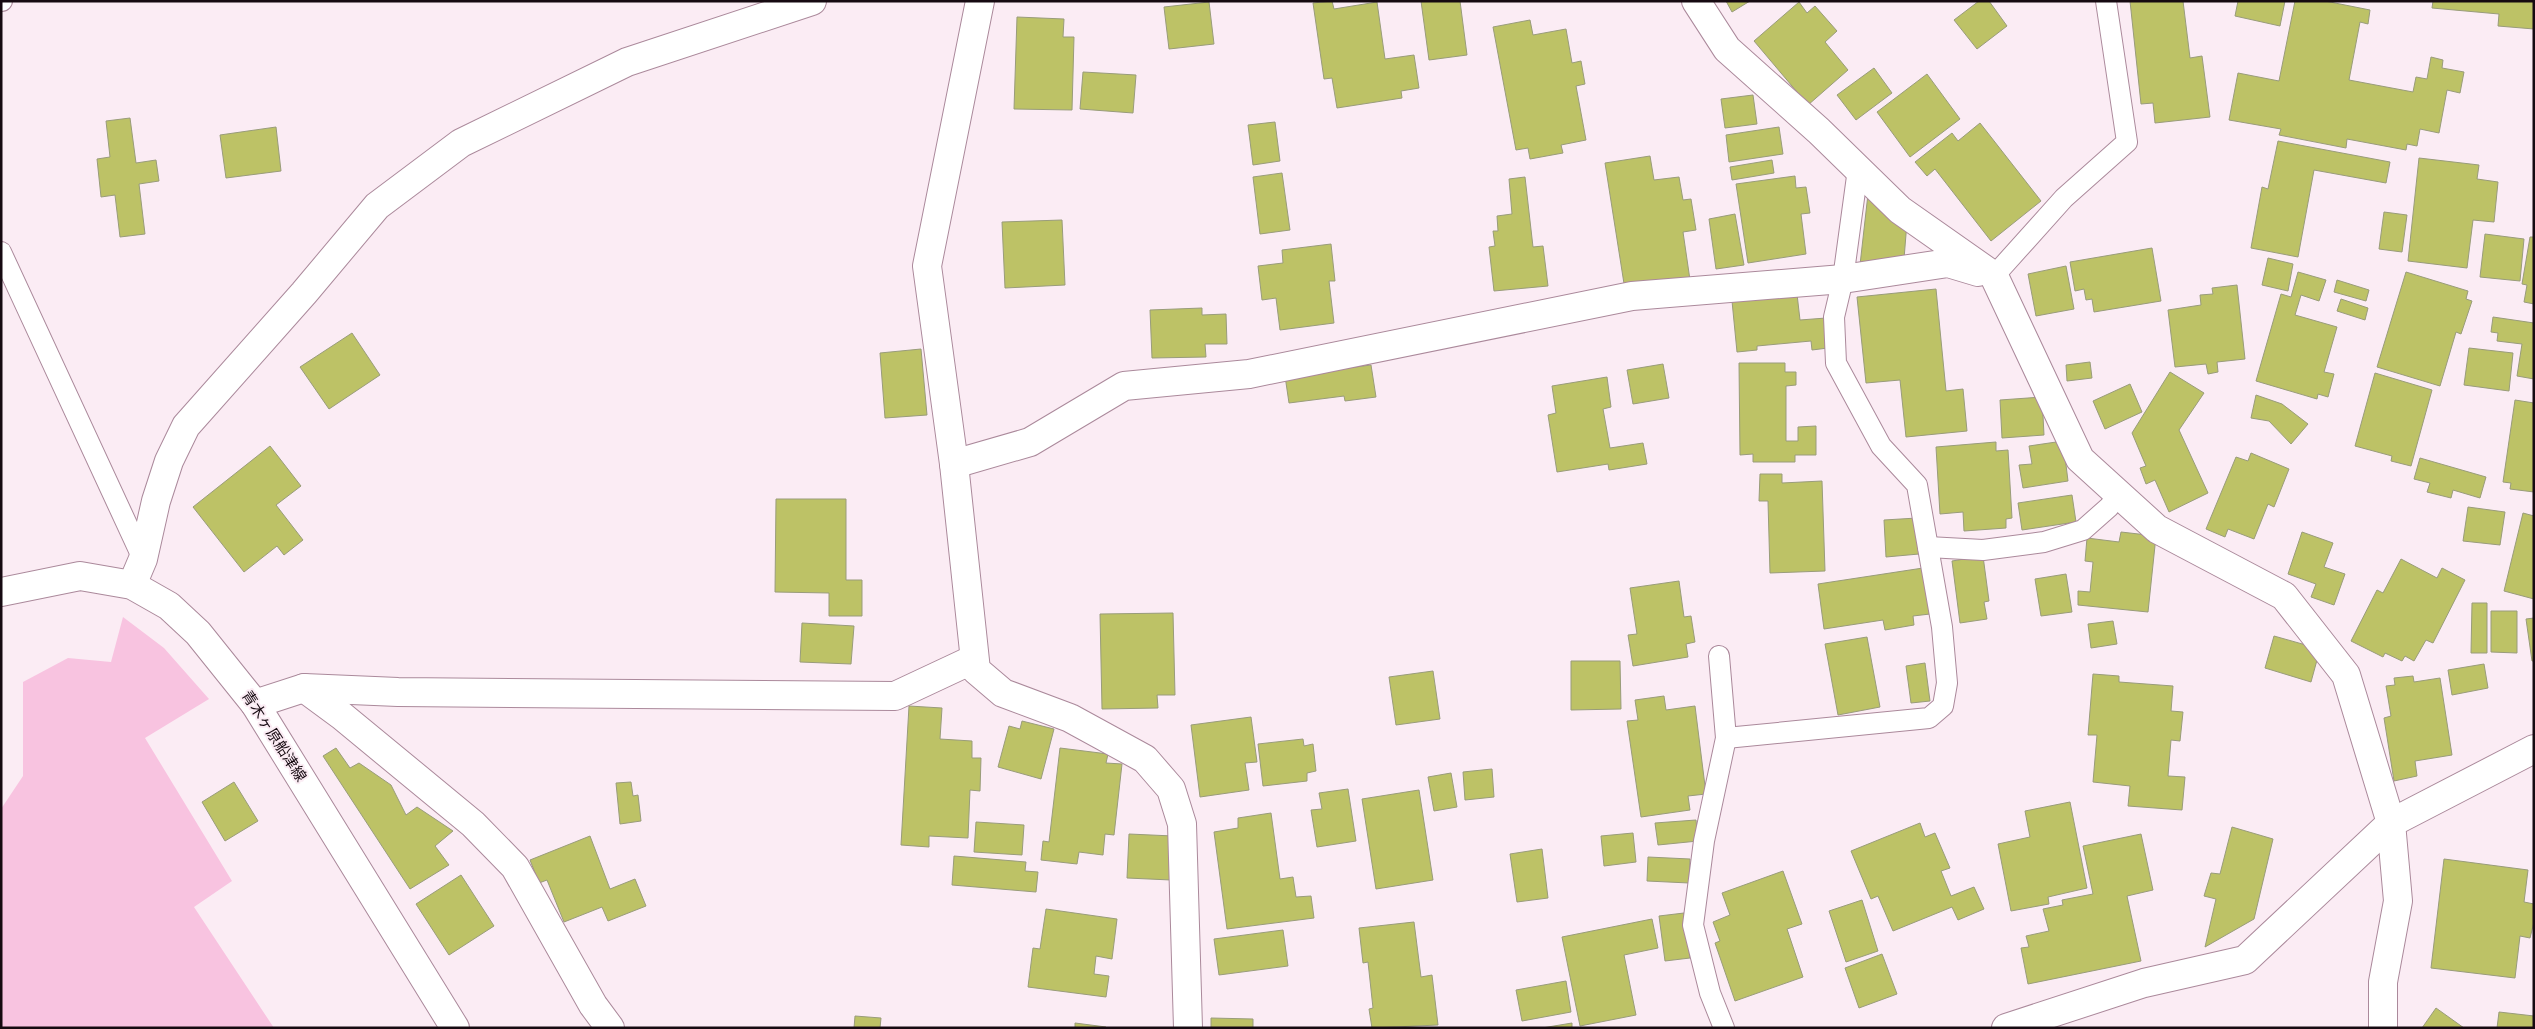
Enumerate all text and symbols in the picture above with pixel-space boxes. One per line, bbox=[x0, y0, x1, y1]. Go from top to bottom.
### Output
street label: 青木ヶ原船津線 bbox=[236, 687, 311, 786]

